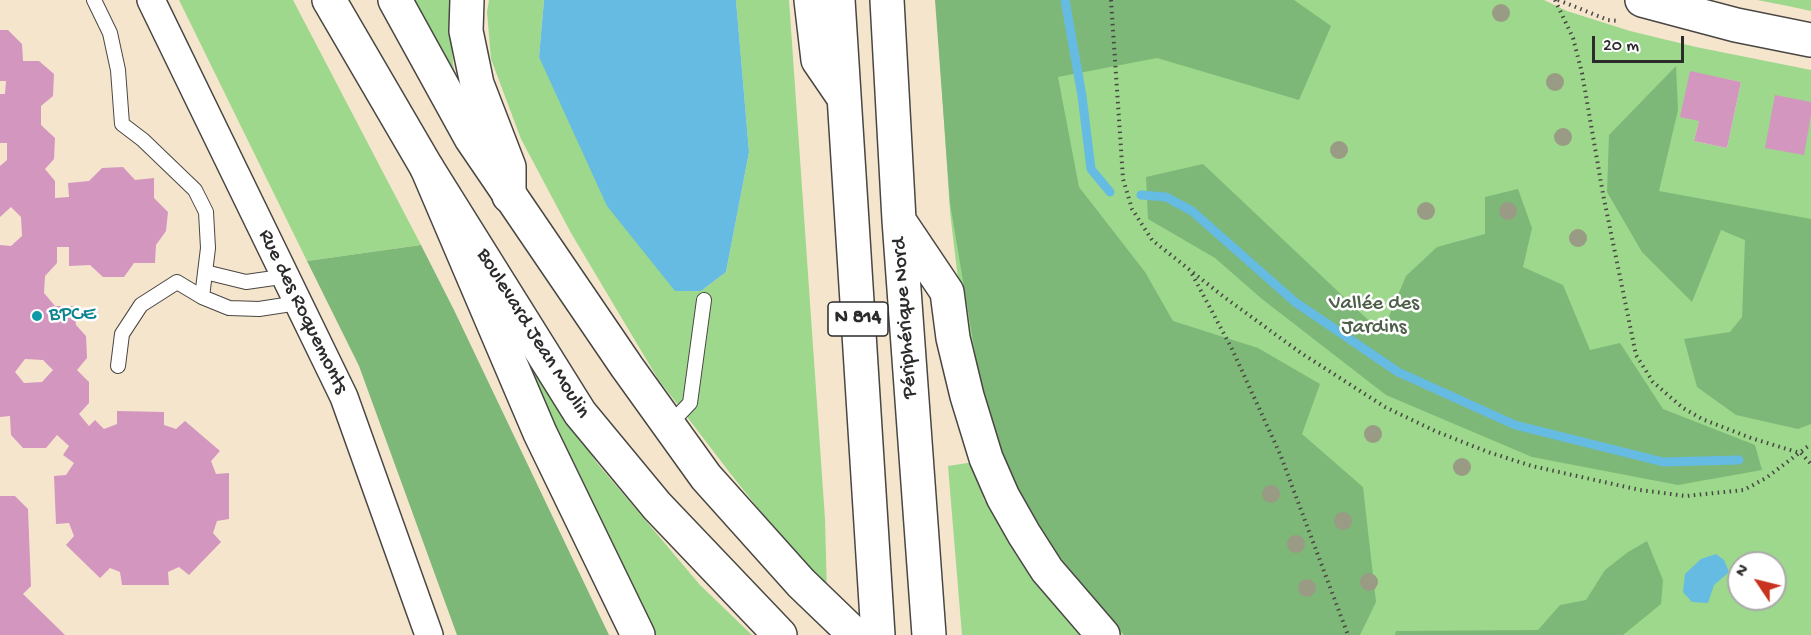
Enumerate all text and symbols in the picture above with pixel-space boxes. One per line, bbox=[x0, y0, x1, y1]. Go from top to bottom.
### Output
scale bar bbox=[1595, 24, 1686, 62]
text: 20 m bbox=[1603, 36, 1639, 57]
street label: Rue des Roquemonts bbox=[251, 226, 353, 398]
street label: Périphérique Nord bbox=[888, 237, 924, 399]
street label: Boulevard Jean Moulin bbox=[469, 244, 595, 424]
park label: Vallée des Jardins bbox=[1329, 292, 1419, 342]
road number: N 814 bbox=[828, 302, 888, 336]
place label: BPCE bbox=[49, 303, 96, 329]
marker: BPCE bbox=[30, 309, 44, 323]
north arrow bbox=[1727, 551, 1787, 611]
text: N bbox=[1733, 562, 1754, 581]

